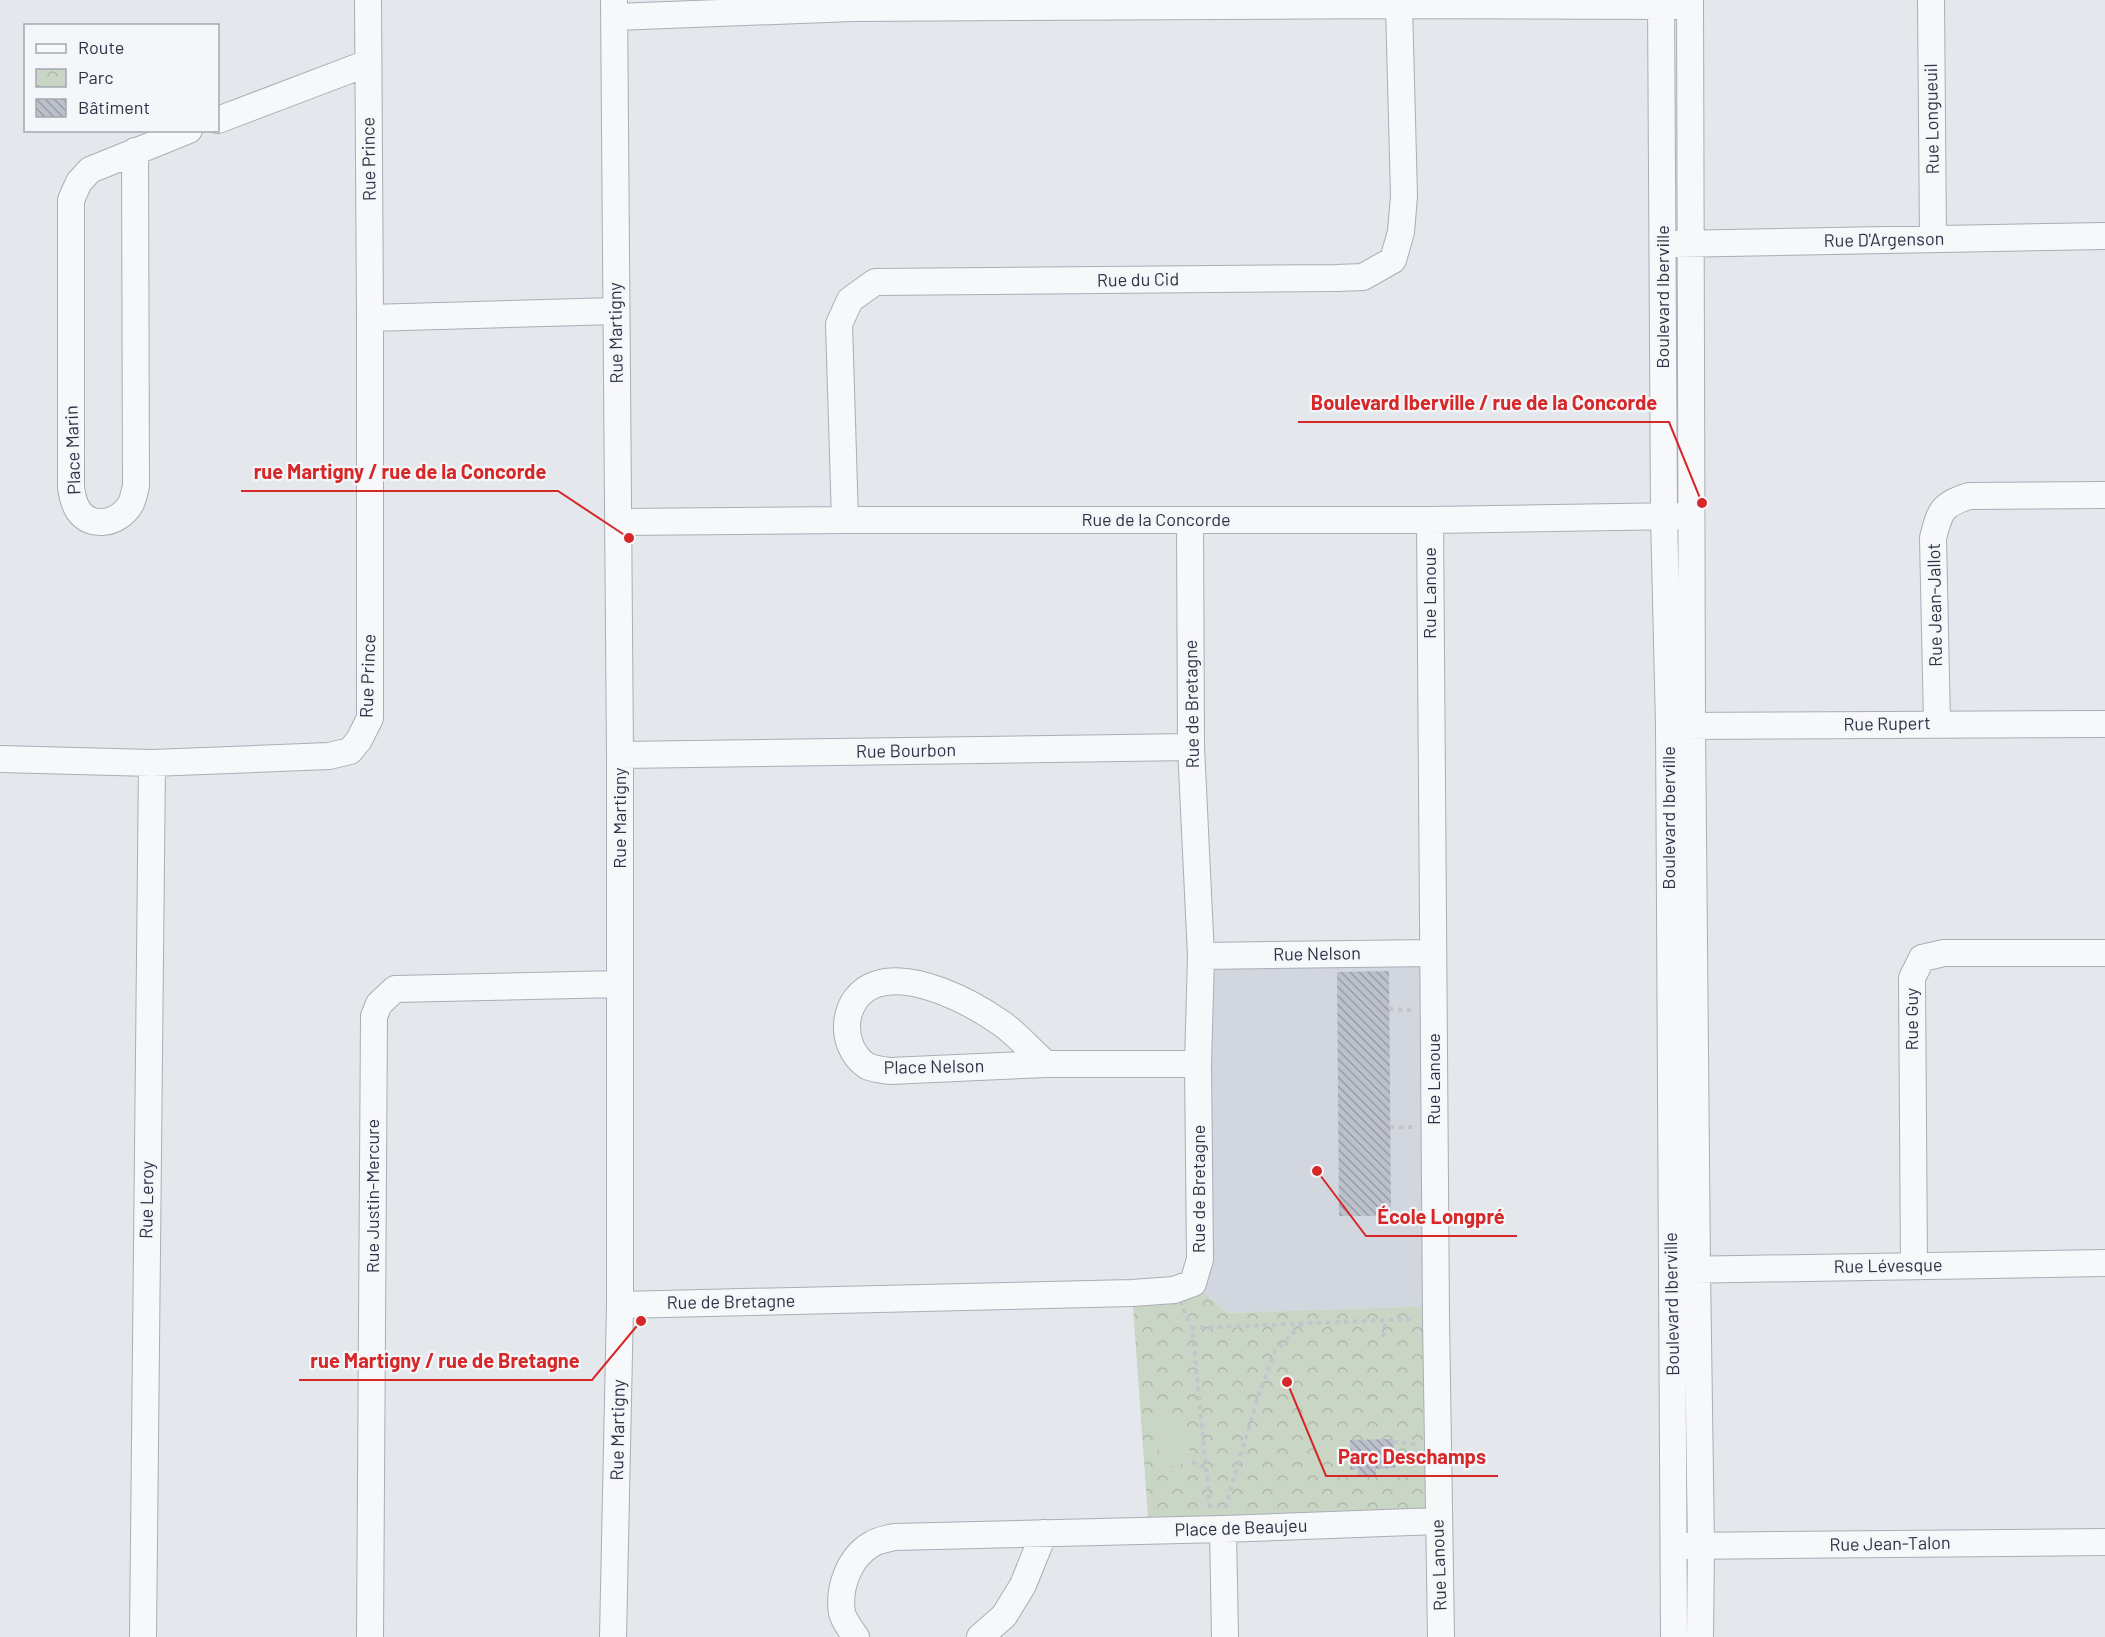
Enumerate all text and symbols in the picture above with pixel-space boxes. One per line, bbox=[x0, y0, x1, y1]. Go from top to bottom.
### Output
legend bbox=[24, 24, 219, 132]
text: Route bbox=[78, 36, 124, 58]
street label: Rue Longueuil bbox=[1919, 63, 1943, 175]
text: Parc bbox=[78, 66, 114, 88]
text: Bâtiment bbox=[78, 96, 150, 118]
street label: Rue Prince bbox=[356, 117, 380, 201]
street label: Boulevard Iberville bbox=[1651, 225, 1673, 369]
street label: Rue D'Argenson bbox=[1823, 227, 1944, 251]
street label: Rue du Cid bbox=[1097, 267, 1179, 291]
street label: Rue Martigny bbox=[603, 282, 627, 384]
callout: Boulevard Iberville / rue de la Concorde bbox=[1298, 384, 1669, 422]
text: Boulevard Iberville / rue de la Concorde bbox=[1311, 390, 1657, 414]
street label: Place Marin bbox=[59, 405, 85, 495]
callout: rue Martigny / rue de la Concorde bbox=[241, 453, 558, 491]
text: rue Martigny / rue de la Concorde bbox=[254, 459, 546, 483]
street label: Rue de la Concorde bbox=[1081, 508, 1231, 530]
street label: Rue Jean-Jallot bbox=[1922, 543, 1946, 667]
street label: Rue Lanoue bbox=[1418, 547, 1440, 639]
street label: Rue Prince bbox=[355, 634, 379, 718]
street label: Rue de Bretagne bbox=[1179, 640, 1203, 769]
street label: Rue Rupert bbox=[1843, 711, 1931, 735]
street label: Rue Bourbon bbox=[856, 738, 956, 762]
street label: Boulevard Iberville bbox=[1657, 746, 1679, 890]
street label: Rue Martigny bbox=[608, 767, 630, 869]
street label: Rue Nelson bbox=[1273, 941, 1361, 965]
street label: Rue Guy bbox=[1900, 988, 1922, 1050]
street label: Rue Lanoue bbox=[1422, 1033, 1444, 1125]
street label: Place Nelson bbox=[884, 1054, 984, 1078]
street label: Rue Justin-Mercure bbox=[361, 1119, 383, 1273]
street label: Rue de Bretagne bbox=[1187, 1125, 1209, 1253]
street label: Rue Leroy bbox=[134, 1161, 158, 1239]
callout: École Longpré bbox=[1366, 1198, 1517, 1236]
text: École Longpré bbox=[1377, 1204, 1505, 1228]
street label: Boulevard Iberville bbox=[1659, 1232, 1683, 1376]
street label: Rue Lévesque bbox=[1833, 1253, 1943, 1277]
street label: Rue de Bretagne bbox=[666, 1289, 795, 1313]
callout: rue Martigny / rue de Bretagne bbox=[299, 1342, 592, 1380]
text: rue Martigny / rue de Bretagne bbox=[310, 1348, 580, 1372]
street label: Rue Martigny bbox=[605, 1379, 629, 1481]
callout: Parc Deschamps bbox=[1326, 1438, 1498, 1476]
text: Parc Deschamps bbox=[1338, 1444, 1486, 1468]
street label: Place de Beaujeu bbox=[1174, 1514, 1308, 1540]
street label: Rue Lanoue bbox=[1425, 1519, 1451, 1611]
street label: Rue Jean-Talon bbox=[1829, 1531, 1951, 1555]

